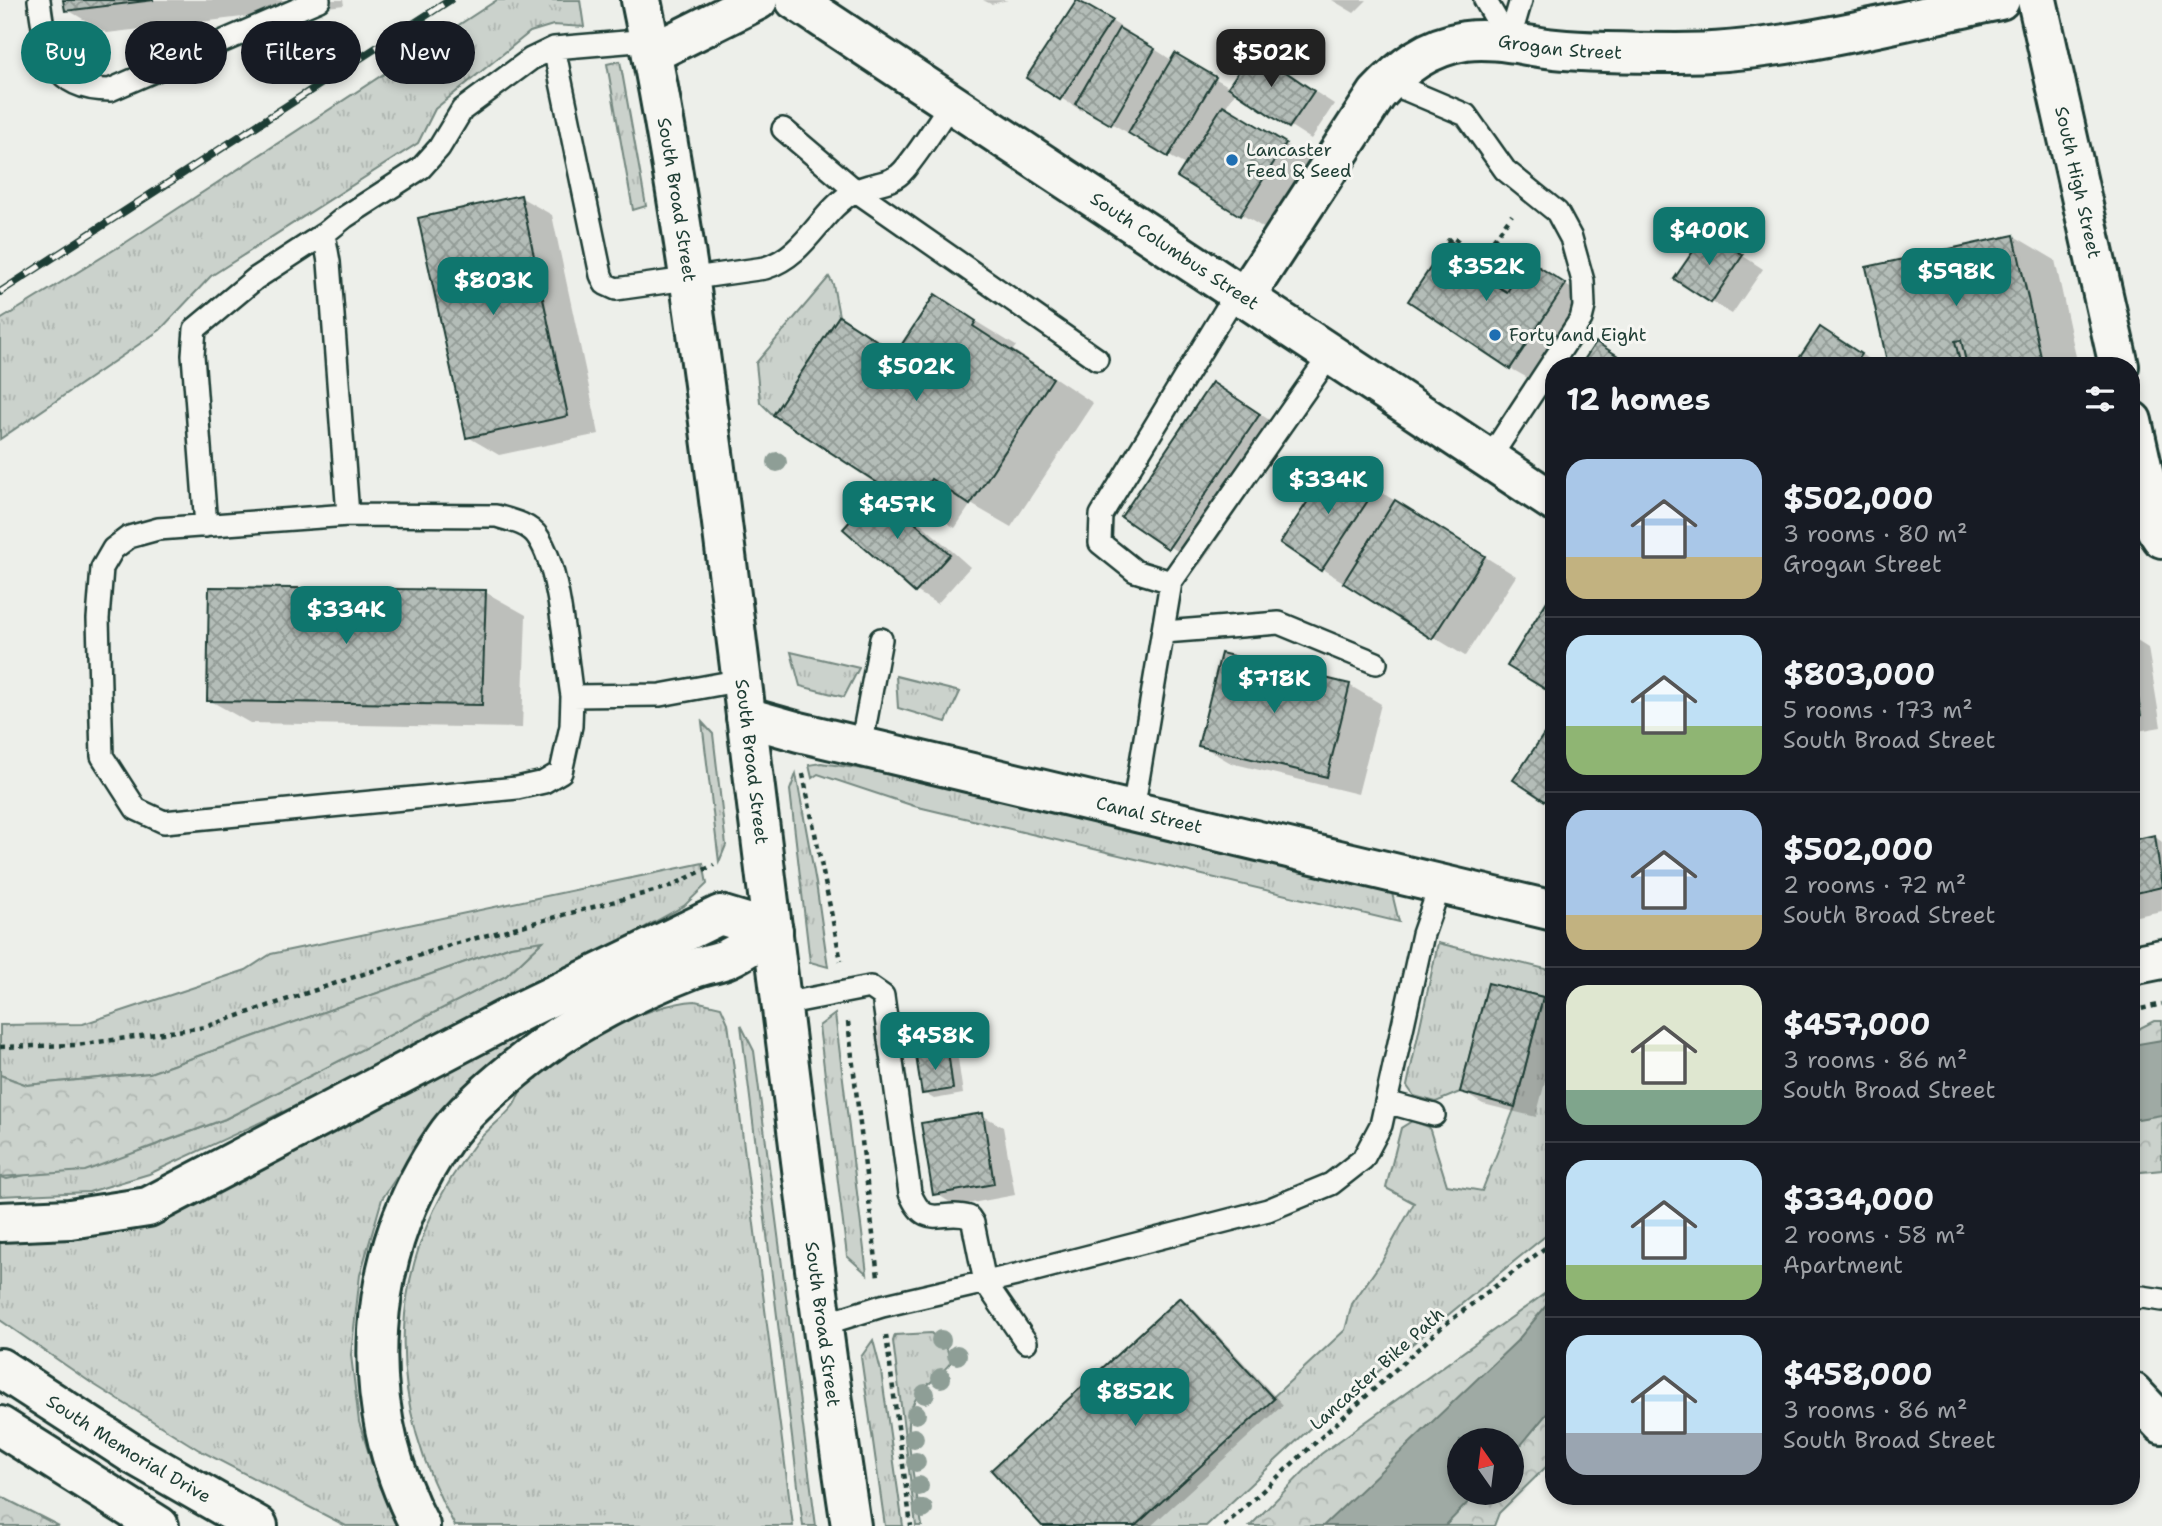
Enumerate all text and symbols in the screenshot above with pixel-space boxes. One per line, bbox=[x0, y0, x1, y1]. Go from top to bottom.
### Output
chip: Buy bbox=[21, 21, 111, 84]
chip: Rent bbox=[125, 21, 227, 84]
chip: Filters bbox=[241, 21, 361, 84]
chip: New bbox=[375, 21, 475, 84]
pin: $502K bbox=[1222, 29, 1320, 89]
street label: Grogan Street bbox=[1497, 29, 1622, 65]
text: $502K bbox=[1232, 37, 1310, 67]
street label: South High Street bbox=[2049, 104, 2107, 261]
street label: South Broad Street bbox=[652, 116, 702, 284]
place label: Lancaster Feed & Seed bbox=[1246, 138, 1351, 183]
marker: Lancaster Feed & Seed bbox=[1224, 152, 1240, 168]
street label: South Columbus Street bbox=[1086, 187, 1264, 315]
pin: $400K bbox=[1660, 208, 1758, 267]
text: $400K bbox=[1669, 215, 1749, 245]
pin: $352K bbox=[1437, 244, 1535, 303]
pin: $598K bbox=[1907, 248, 2005, 308]
text: $352K bbox=[1447, 251, 1525, 281]
text: $598K bbox=[1917, 256, 1995, 286]
pin: $803K bbox=[444, 258, 542, 317]
text: $803K bbox=[453, 265, 533, 295]
place label: Forty and Eight bbox=[1509, 323, 1647, 347]
marker: Forty and Eight bbox=[1487, 327, 1503, 343]
pin: $502K bbox=[867, 344, 965, 403]
text: $502K bbox=[877, 351, 955, 381]
text: 12 homes bbox=[1566, 379, 1710, 420]
icon: filters bbox=[2081, 380, 2119, 418]
pin: $334K bbox=[1279, 456, 1377, 516]
text: $334K bbox=[1289, 464, 1367, 494]
text: $502,000 bbox=[1783, 478, 1933, 519]
pin: $457K bbox=[848, 482, 946, 541]
icon: home bbox=[1622, 487, 1706, 571]
text: $457K bbox=[859, 489, 935, 519]
text: 3 rooms · 80 m² bbox=[1783, 519, 1968, 549]
text: Grogan Street bbox=[1783, 549, 1942, 579]
pin: $334K bbox=[297, 586, 395, 646]
text: $334K bbox=[307, 594, 385, 624]
text: $803,000 bbox=[1783, 654, 1935, 695]
pin: $718K bbox=[1225, 656, 1323, 715]
text: $718K bbox=[1238, 663, 1310, 693]
icon: home bbox=[1622, 663, 1706, 747]
street label: South Broad Street bbox=[730, 678, 774, 846]
text: 5 rooms · 173 m² bbox=[1783, 695, 1973, 725]
text: South Broad Street bbox=[1783, 725, 1996, 755]
street label: Canal Street bbox=[1094, 791, 1205, 839]
text: $502,000 bbox=[1783, 829, 1933, 870]
icon: home bbox=[1622, 838, 1706, 922]
text: 2 rooms · 72 m² bbox=[1783, 870, 1966, 900]
text: South Broad Street bbox=[1783, 900, 1996, 930]
text: $457,000 bbox=[1783, 1004, 1931, 1045]
pin: $458K bbox=[886, 1012, 984, 1072]
icon: home bbox=[1622, 1013, 1706, 1097]
text: $458K bbox=[896, 1020, 974, 1050]
text: 3 rooms · 86 m² bbox=[1783, 1045, 1968, 1075]
text: South Broad Street bbox=[1783, 1075, 1996, 1105]
text: $334,000 bbox=[1783, 1179, 1934, 1220]
icon: home bbox=[1622, 1188, 1706, 1272]
text: 2 rooms · 58 m² bbox=[1783, 1220, 1966, 1250]
street label: South Broad Street bbox=[800, 1240, 846, 1409]
text: Apartment bbox=[1783, 1250, 1903, 1280]
street label: Lancaster Bike Path bbox=[1305, 1302, 1449, 1436]
text: $458,000 bbox=[1783, 1354, 1932, 1395]
icon: home bbox=[1622, 1363, 1706, 1447]
pin: $852K bbox=[1086, 1368, 1184, 1428]
text: $852K bbox=[1096, 1376, 1174, 1406]
street label: South Memorial Drive bbox=[42, 1389, 215, 1508]
text: 3 rooms · 86 m² bbox=[1783, 1395, 1968, 1425]
text: South Broad Street bbox=[1783, 1425, 1996, 1455]
north arrow bbox=[1447, 1428, 1524, 1505]
map controls bbox=[1447, 1428, 1524, 1505]

